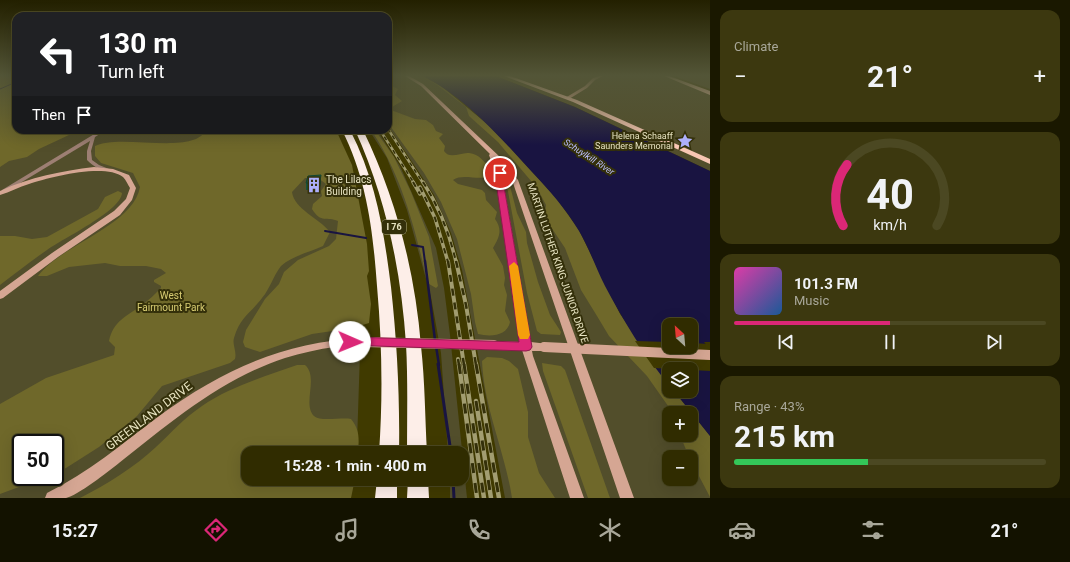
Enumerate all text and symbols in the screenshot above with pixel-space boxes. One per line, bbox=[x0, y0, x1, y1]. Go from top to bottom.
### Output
text: 130 m bbox=[98, 27, 177, 60]
icon: left bbox=[32, 28, 84, 80]
text: Climate bbox=[734, 39, 778, 54]
text: 21° bbox=[867, 59, 913, 94]
text: Turn left bbox=[98, 61, 164, 82]
text: − bbox=[734, 64, 747, 89]
text: + bbox=[1034, 64, 1046, 89]
icon: arrive bbox=[73, 104, 95, 126]
text: Then bbox=[32, 106, 65, 124]
place label: Helena Schaaff Saunders Memorial bbox=[595, 131, 674, 151]
place icon: Helena Schaaff Saunders Memorial bbox=[676, 132, 694, 150]
water label: Schuylkill River bbox=[562, 137, 617, 178]
pin bbox=[483, 156, 517, 190]
icon: arrive bbox=[489, 162, 511, 184]
text: 40 bbox=[866, 170, 914, 219]
place label: The Lilacs Building bbox=[326, 174, 371, 197]
building icon: The Lilacs Building bbox=[305, 176, 323, 194]
street label: MARTIN LUTHER KING JUNIOR DRIVE bbox=[525, 181, 591, 345]
text: km/h bbox=[873, 217, 907, 233]
road number: I 76 bbox=[382, 220, 406, 234]
text: 101.3 FM bbox=[794, 275, 858, 293]
park label: West Fairmount Park bbox=[137, 290, 206, 313]
text: Music bbox=[794, 293, 829, 308]
north arrow bbox=[662, 318, 698, 354]
map controls bbox=[662, 318, 698, 486]
position arrow bbox=[329, 321, 371, 363]
icon: previous bbox=[775, 331, 797, 353]
icon: pause bbox=[879, 331, 901, 353]
icon: next bbox=[983, 331, 1005, 353]
button: layers bbox=[662, 362, 698, 398]
street label: GREENLAND DRIVE bbox=[103, 379, 195, 453]
text: Range · 43% bbox=[734, 399, 804, 414]
button: + bbox=[662, 406, 698, 442]
text: 215 km bbox=[734, 419, 835, 454]
speed limit sign: 50 bbox=[12, 434, 64, 486]
button: − bbox=[662, 450, 698, 486]
text: 15:28 · 1 min · 400 m bbox=[284, 457, 426, 475]
icon: directions bbox=[202, 516, 230, 544]
icon: music bbox=[333, 516, 361, 544]
icon: phone bbox=[465, 516, 493, 544]
icon: climate bbox=[596, 516, 624, 544]
icon: car bbox=[728, 516, 756, 544]
icon: filters bbox=[859, 516, 887, 544]
text: 15:27 bbox=[52, 520, 98, 541]
text: 21° bbox=[991, 520, 1018, 541]

